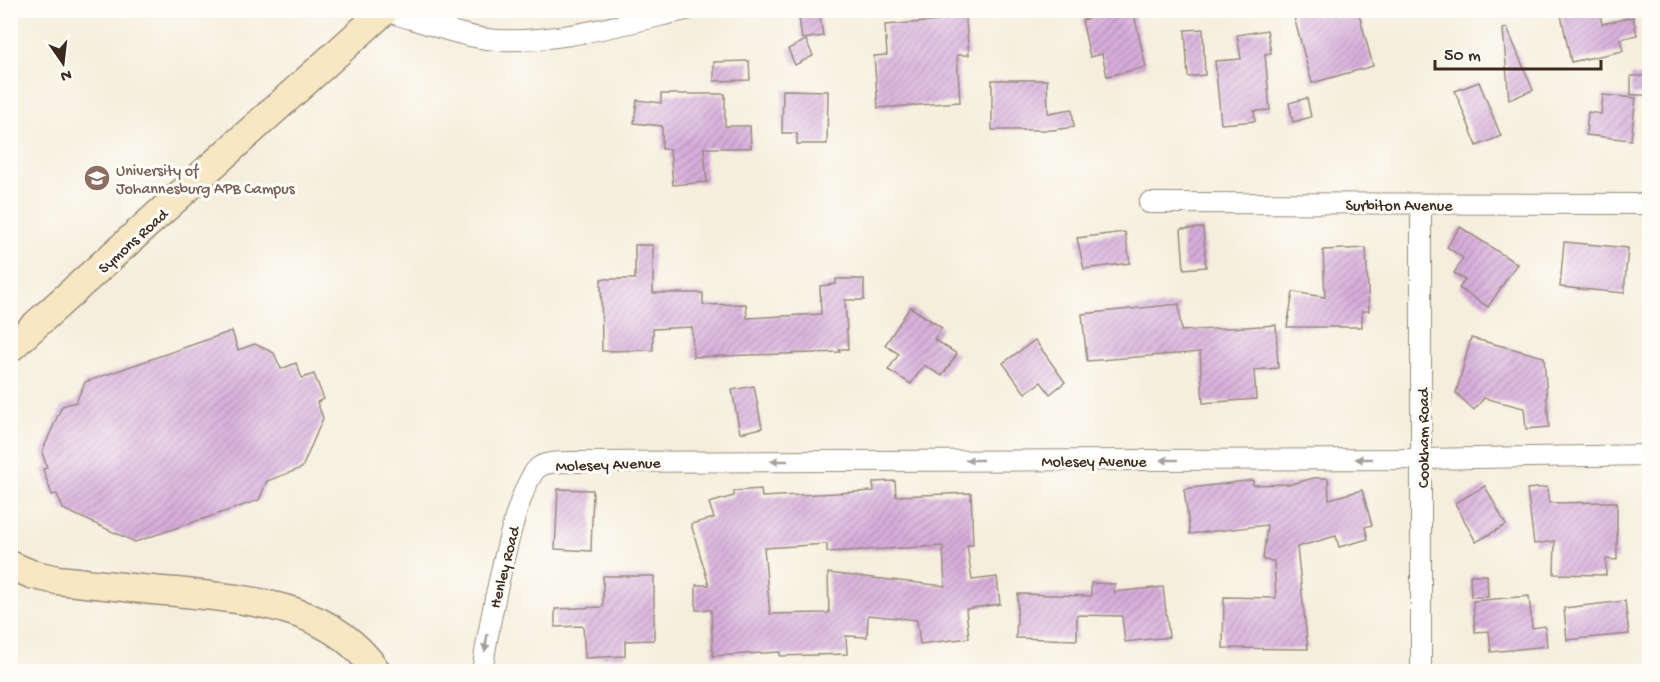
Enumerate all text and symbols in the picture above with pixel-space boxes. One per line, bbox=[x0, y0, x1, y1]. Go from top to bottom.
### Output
north arrow bbox=[33, 33, 93, 93]
scale bar bbox=[1435, 33, 1602, 71]
text: 50 m bbox=[1444, 46, 1481, 67]
text: N bbox=[58, 64, 73, 85]
school or university icon: University of Johannesburg APB Campus bbox=[82, 163, 112, 193]
place label: University of Johannesburg APB Campus bbox=[116, 163, 296, 200]
street label: Surbiton Avenue bbox=[1346, 198, 1453, 217]
street label: Symons Road bbox=[96, 205, 174, 279]
street label: Cookham Road bbox=[1416, 386, 1435, 488]
street label: Molesey Avenue bbox=[1041, 454, 1147, 473]
one-way arrow bbox=[1355, 454, 1374, 464]
street label: Molesey Avenue bbox=[555, 455, 662, 478]
one-way arrow bbox=[965, 455, 984, 465]
one-way arrow bbox=[1160, 455, 1179, 465]
one-way arrow bbox=[770, 456, 789, 466]
street label: Henley Road bbox=[487, 524, 526, 611]
one-way arrow bbox=[482, 634, 491, 653]

